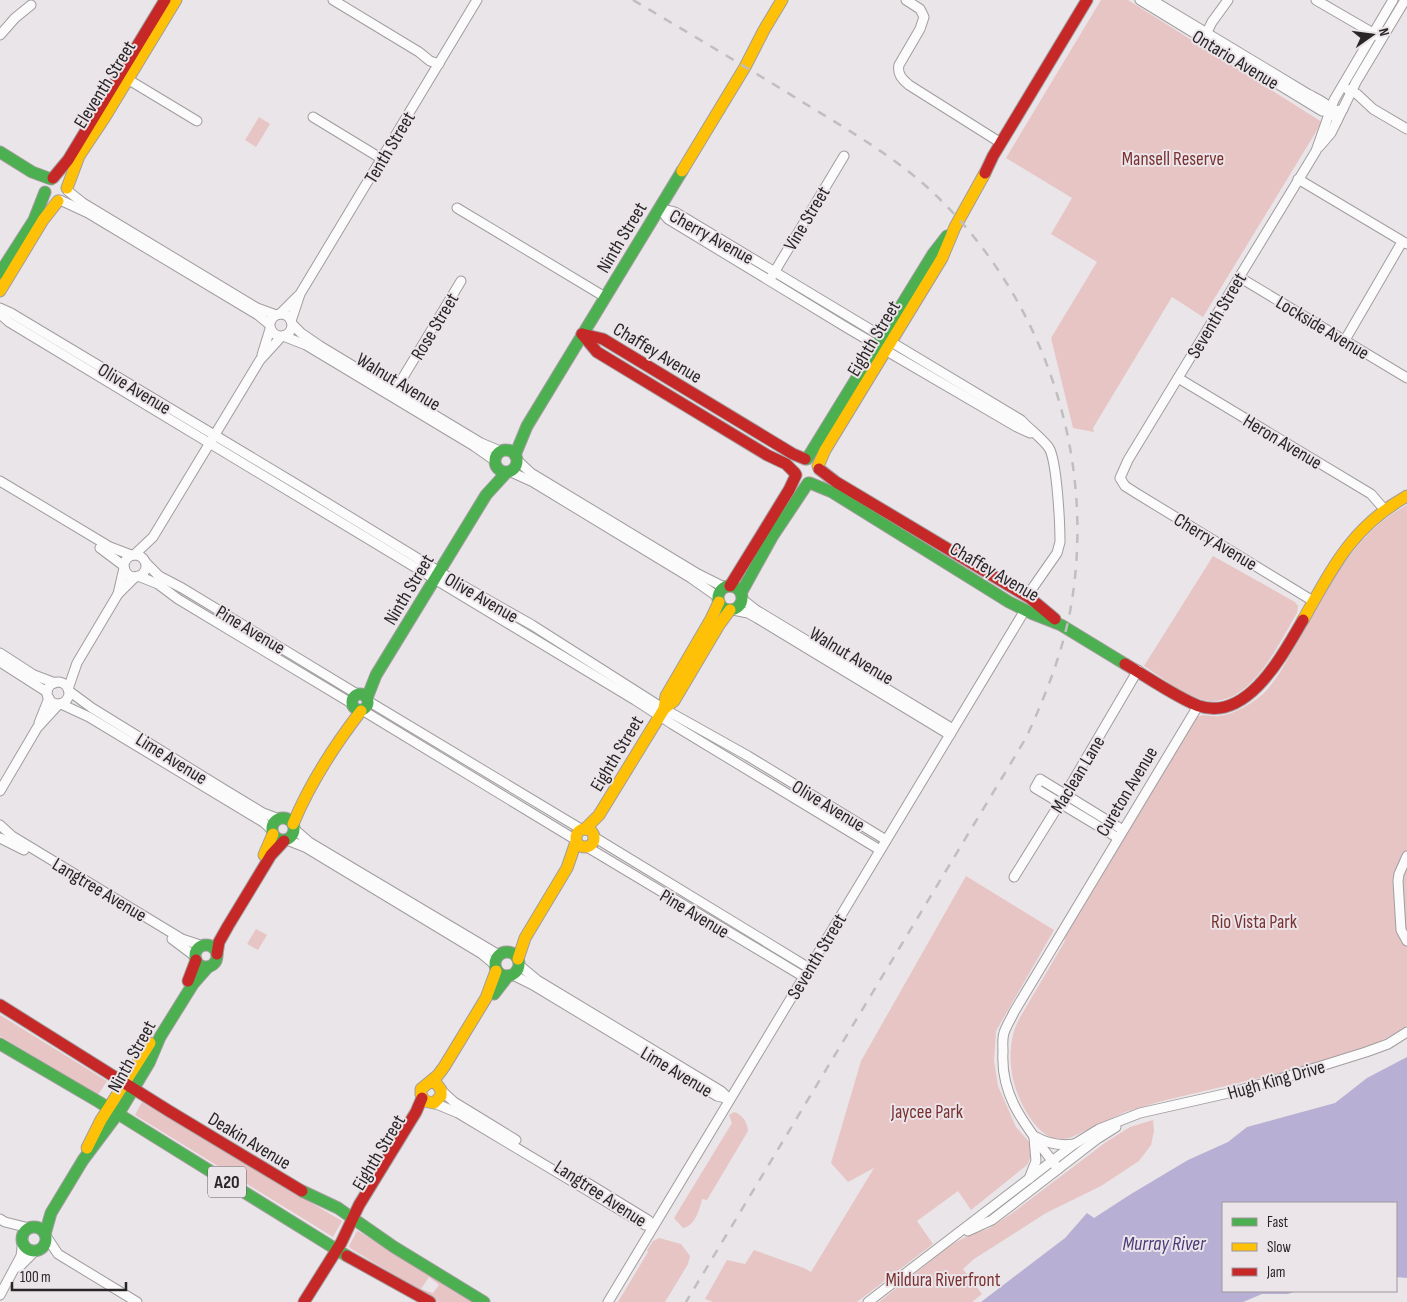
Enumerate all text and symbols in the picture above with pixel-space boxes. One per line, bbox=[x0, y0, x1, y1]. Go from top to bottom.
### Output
north arrow bbox=[1347, 10, 1397, 60]
street label: Ontario Avenue bbox=[1188, 25, 1283, 95]
text: N bbox=[1375, 26, 1393, 38]
street label: Eleventh Street bbox=[69, 37, 141, 133]
street label: Tenth Street bbox=[360, 108, 421, 188]
park label: Mansell Reserve bbox=[1122, 148, 1224, 171]
street label: Vine Street bbox=[779, 182, 836, 255]
street label: Ninth Street bbox=[592, 198, 652, 277]
street label: Cherry Avenue bbox=[665, 205, 757, 270]
street label: Seventh Street bbox=[1183, 269, 1252, 363]
street label: Rose Street bbox=[406, 289, 464, 364]
street label: Lockside Avenue bbox=[1271, 291, 1373, 365]
street label: Eighth Street bbox=[843, 297, 906, 381]
street label: Chaffey Avenue bbox=[609, 318, 706, 389]
street label: Walnut Avenue bbox=[352, 348, 444, 416]
street label: Olive Avenue bbox=[94, 359, 175, 420]
street label: Heron Avenue bbox=[1239, 410, 1326, 475]
street label: Cherry Avenue bbox=[1170, 509, 1261, 576]
street label: Chaffey Avenue bbox=[945, 537, 1043, 607]
street label: Ninth Street bbox=[379, 550, 439, 629]
street label: Olive Avenue bbox=[440, 568, 522, 629]
street label: Pine Avenue bbox=[211, 601, 289, 660]
street label: Walnut Avenue bbox=[805, 622, 897, 690]
street label: Eighth Street bbox=[586, 712, 649, 796]
street label: Lime Avenue bbox=[131, 728, 211, 790]
street label: Maclean Lane bbox=[1046, 732, 1110, 818]
street label: Cureton Avenue bbox=[1091, 743, 1163, 841]
street label: Olive Avenue bbox=[788, 776, 869, 837]
street label: Langtree Avenue bbox=[48, 853, 150, 927]
street label: Pine Avenue bbox=[655, 885, 733, 944]
street label: Seventh Street bbox=[783, 910, 852, 1004]
park label: Rio Vista Park bbox=[1211, 911, 1298, 934]
street label: Ninth Street bbox=[103, 1017, 162, 1097]
street label: Lime Avenue bbox=[636, 1042, 716, 1103]
street label: Hugh King Drive bbox=[1225, 1056, 1328, 1105]
park label: Jaycee Park bbox=[890, 1101, 964, 1124]
street label: Deakin Avenue bbox=[204, 1108, 295, 1175]
street label: Eighth Street bbox=[348, 1111, 411, 1195]
street label: Langtree Avenue bbox=[550, 1156, 651, 1233]
road number: A20 bbox=[208, 1166, 246, 1198]
legend bbox=[1222, 1202, 1397, 1292]
text: Fast bbox=[1267, 1213, 1289, 1232]
water label: Murray River bbox=[1122, 1232, 1207, 1256]
text: Slow bbox=[1267, 1238, 1291, 1257]
scale bar bbox=[12, 1260, 126, 1292]
text: Jam bbox=[1266, 1263, 1285, 1282]
text: 100 m bbox=[20, 1268, 51, 1287]
park label: Mildura Riverfront bbox=[885, 1269, 1001, 1292]

